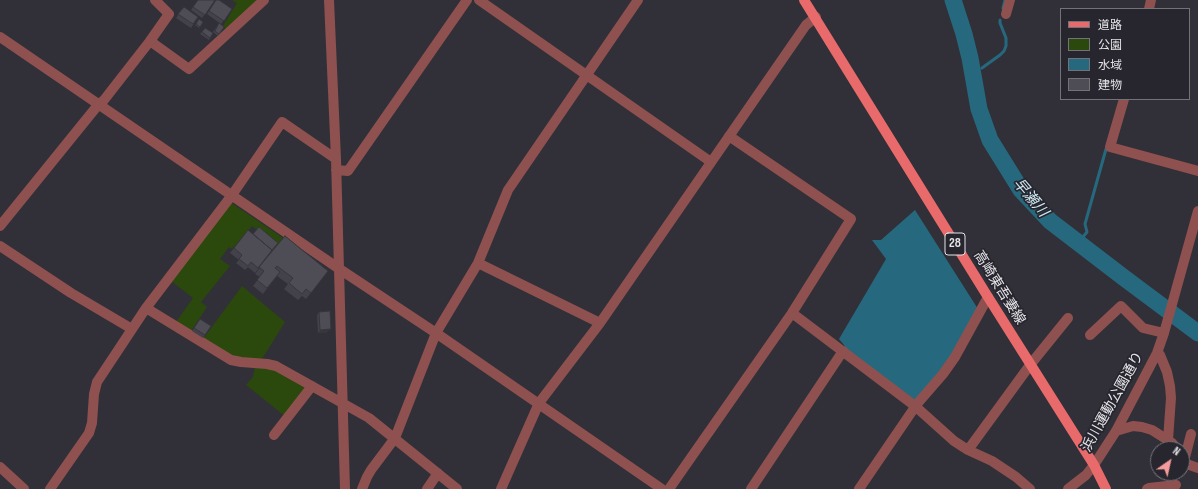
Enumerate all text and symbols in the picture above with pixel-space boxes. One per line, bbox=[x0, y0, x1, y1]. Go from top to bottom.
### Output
legend bbox=[1060, 8, 1190, 100]
text: 道路 bbox=[1098, 18, 1122, 33]
text: 公園 bbox=[1098, 38, 1122, 53]
text: 水域 bbox=[1098, 58, 1122, 73]
text: 建物 bbox=[1098, 78, 1122, 93]
water label: 早瀬川 bbox=[1009, 175, 1051, 221]
road number: 28 bbox=[945, 233, 965, 255]
street label: 高崎東吾妻線 bbox=[970, 248, 1028, 328]
street label: 浜川運動公園通り bbox=[1079, 349, 1147, 455]
north arrow bbox=[1150, 441, 1190, 481]
text: N bbox=[1170, 444, 1183, 458]

